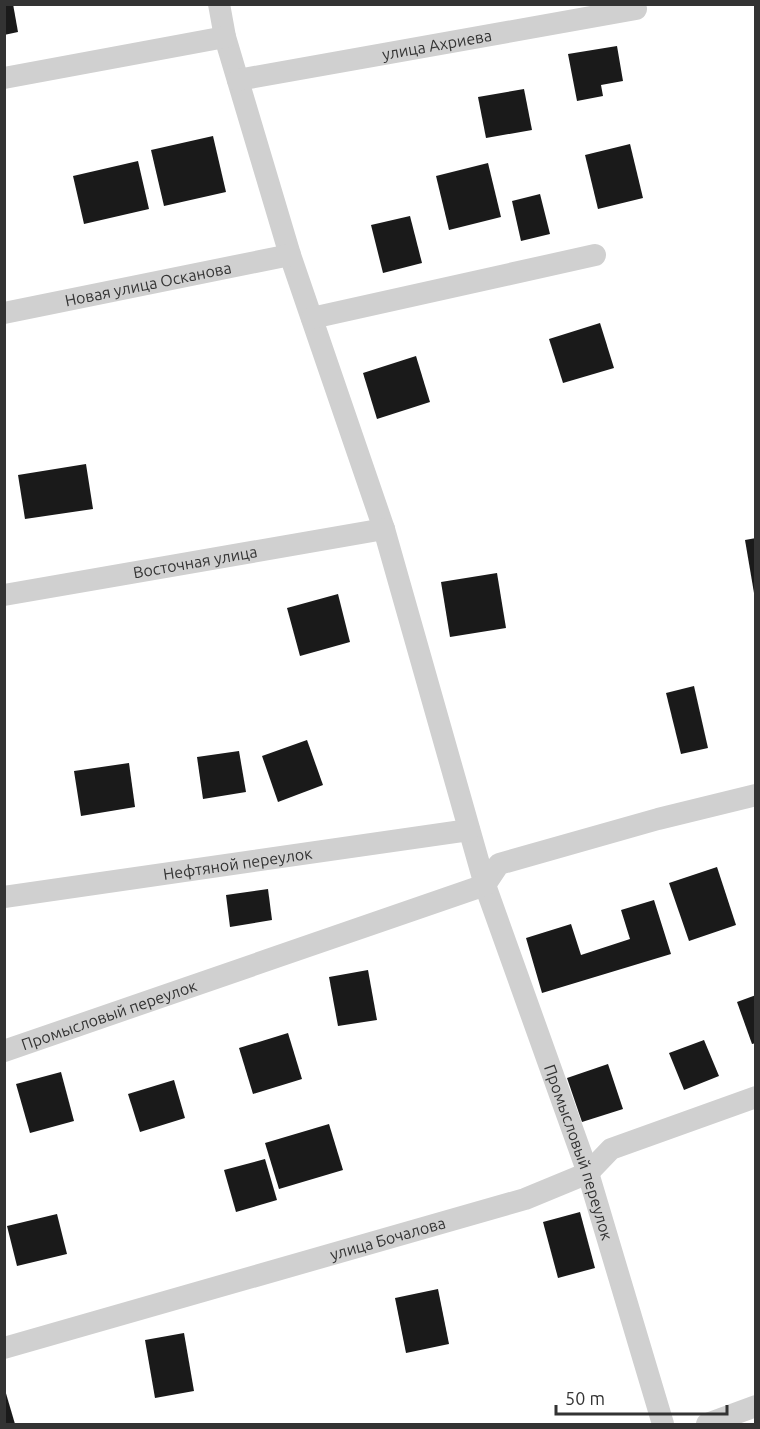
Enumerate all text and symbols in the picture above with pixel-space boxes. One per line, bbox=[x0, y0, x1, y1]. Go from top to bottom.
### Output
street label: улица Ахриева bbox=[381, 26, 493, 63]
street label: Новая улица Осканова bbox=[63, 258, 233, 309]
street label: Восточная улица bbox=[132, 542, 259, 581]
street label: Нефтяной переулок bbox=[162, 844, 313, 883]
street label: Промысловый переулок bbox=[19, 976, 199, 1053]
street label: Промысловый переулок bbox=[541, 1062, 617, 1242]
street label: улица Бочалова bbox=[328, 1213, 447, 1263]
scale bar bbox=[556, 1378, 727, 1416]
text: 50 m bbox=[565, 1388, 605, 1408]

